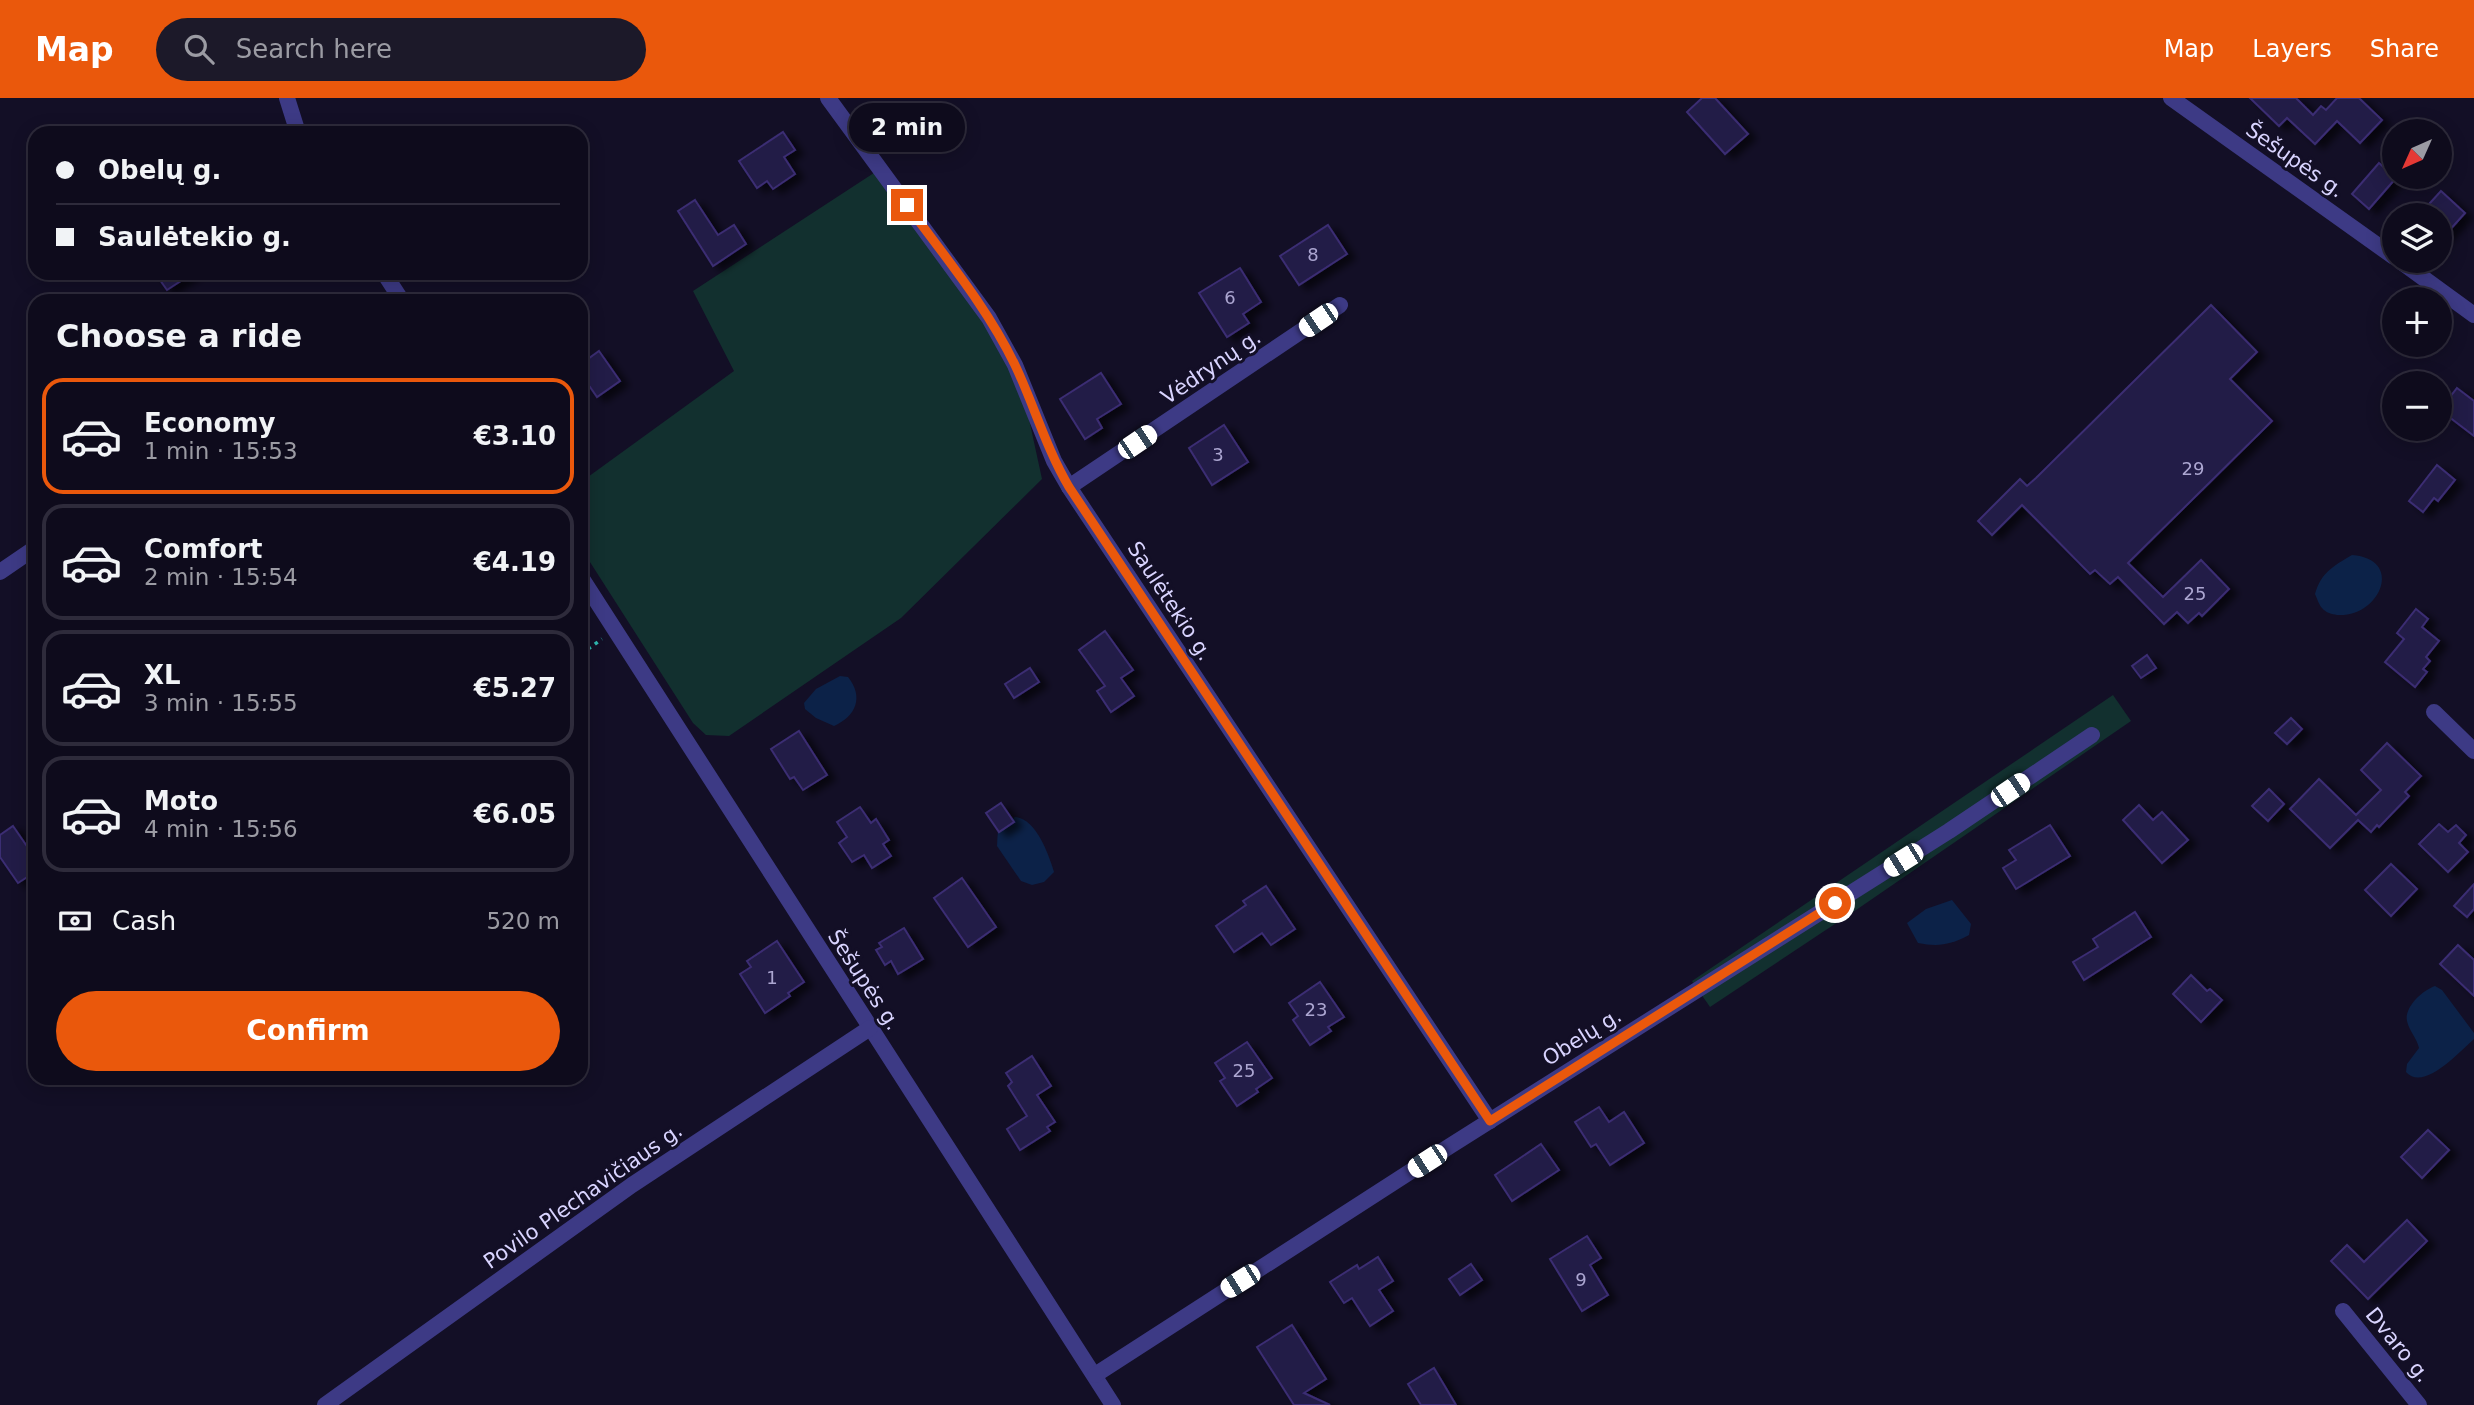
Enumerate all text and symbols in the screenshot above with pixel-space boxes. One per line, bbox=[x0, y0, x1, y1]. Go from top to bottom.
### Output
search box bbox=[156, 18, 646, 81]
text: Map bbox=[35, 30, 114, 69]
icon: search bbox=[180, 30, 218, 68]
text: Search here bbox=[236, 34, 392, 64]
text: Map bbox=[2164, 35, 2214, 63]
text: Layers bbox=[2252, 35, 2332, 63]
text: Share bbox=[2370, 35, 2439, 63]
callout: 2 min bbox=[849, 104, 965, 153]
text: 2 min bbox=[871, 114, 943, 140]
street label: Šešupės g. bbox=[2241, 117, 2349, 203]
north arrow bbox=[2382, 119, 2452, 189]
map controls bbox=[2382, 119, 2452, 441]
text: Obelų g. bbox=[98, 155, 221, 185]
route end bbox=[891, 189, 923, 221]
button: layers bbox=[2382, 203, 2452, 273]
text: Saulėtekio g. bbox=[98, 222, 291, 252]
house number: 8 bbox=[1307, 244, 1319, 265]
house number: 6 bbox=[1224, 287, 1236, 308]
button: + bbox=[2382, 287, 2452, 357]
car bbox=[1295, 300, 1342, 340]
text: Choose a ride bbox=[56, 317, 302, 355]
street label: Vėdrynų g. bbox=[1157, 325, 1265, 409]
button: − bbox=[2382, 371, 2452, 441]
icon: car bbox=[60, 405, 123, 468]
text: Economy bbox=[144, 408, 275, 438]
text: €3.10 bbox=[474, 421, 556, 451]
car bbox=[1114, 422, 1161, 462]
text: 1 min · 15:53 bbox=[144, 438, 298, 464]
house number: 3 bbox=[1212, 444, 1224, 465]
house number: 29 bbox=[2182, 458, 2204, 479]
icon: car bbox=[60, 531, 123, 594]
text: Comfort bbox=[144, 534, 262, 564]
street label: Saulėtekio g. bbox=[1123, 537, 1217, 665]
text: €4.19 bbox=[474, 547, 556, 577]
text: 2 min · 15:54 bbox=[144, 564, 298, 590]
house number: 25 bbox=[2184, 583, 2206, 604]
icon: car bbox=[60, 657, 123, 720]
text: XL bbox=[144, 660, 181, 690]
text: €5.27 bbox=[474, 673, 556, 703]
text: 3 min · 15:55 bbox=[144, 690, 298, 716]
car bbox=[1987, 770, 2034, 810]
icon: car bbox=[60, 783, 123, 846]
text: Moto bbox=[144, 786, 218, 816]
text: €6.05 bbox=[474, 799, 556, 829]
text: 4 min · 15:56 bbox=[144, 816, 298, 842]
car bbox=[1880, 840, 1927, 880]
route start bbox=[1819, 887, 1851, 919]
icon: cash bbox=[56, 902, 94, 940]
text: Cash bbox=[112, 906, 176, 936]
text: 520 m bbox=[486, 908, 560, 934]
street label: Šešupės g. bbox=[823, 925, 906, 1034]
house number: 1 bbox=[766, 967, 778, 988]
button: Confirm bbox=[56, 991, 560, 1071]
house number: 23 bbox=[1305, 999, 1327, 1020]
street label: Obelų g. bbox=[1538, 1003, 1626, 1071]
house number: 25 bbox=[1233, 1060, 1255, 1081]
street label: Povilo Plechavičiaus g. bbox=[479, 1118, 687, 1274]
car bbox=[1404, 1141, 1451, 1181]
car bbox=[1217, 1261, 1264, 1301]
house number: 9 bbox=[1575, 1269, 1587, 1290]
street label: Dvaro g. bbox=[2361, 1303, 2435, 1387]

